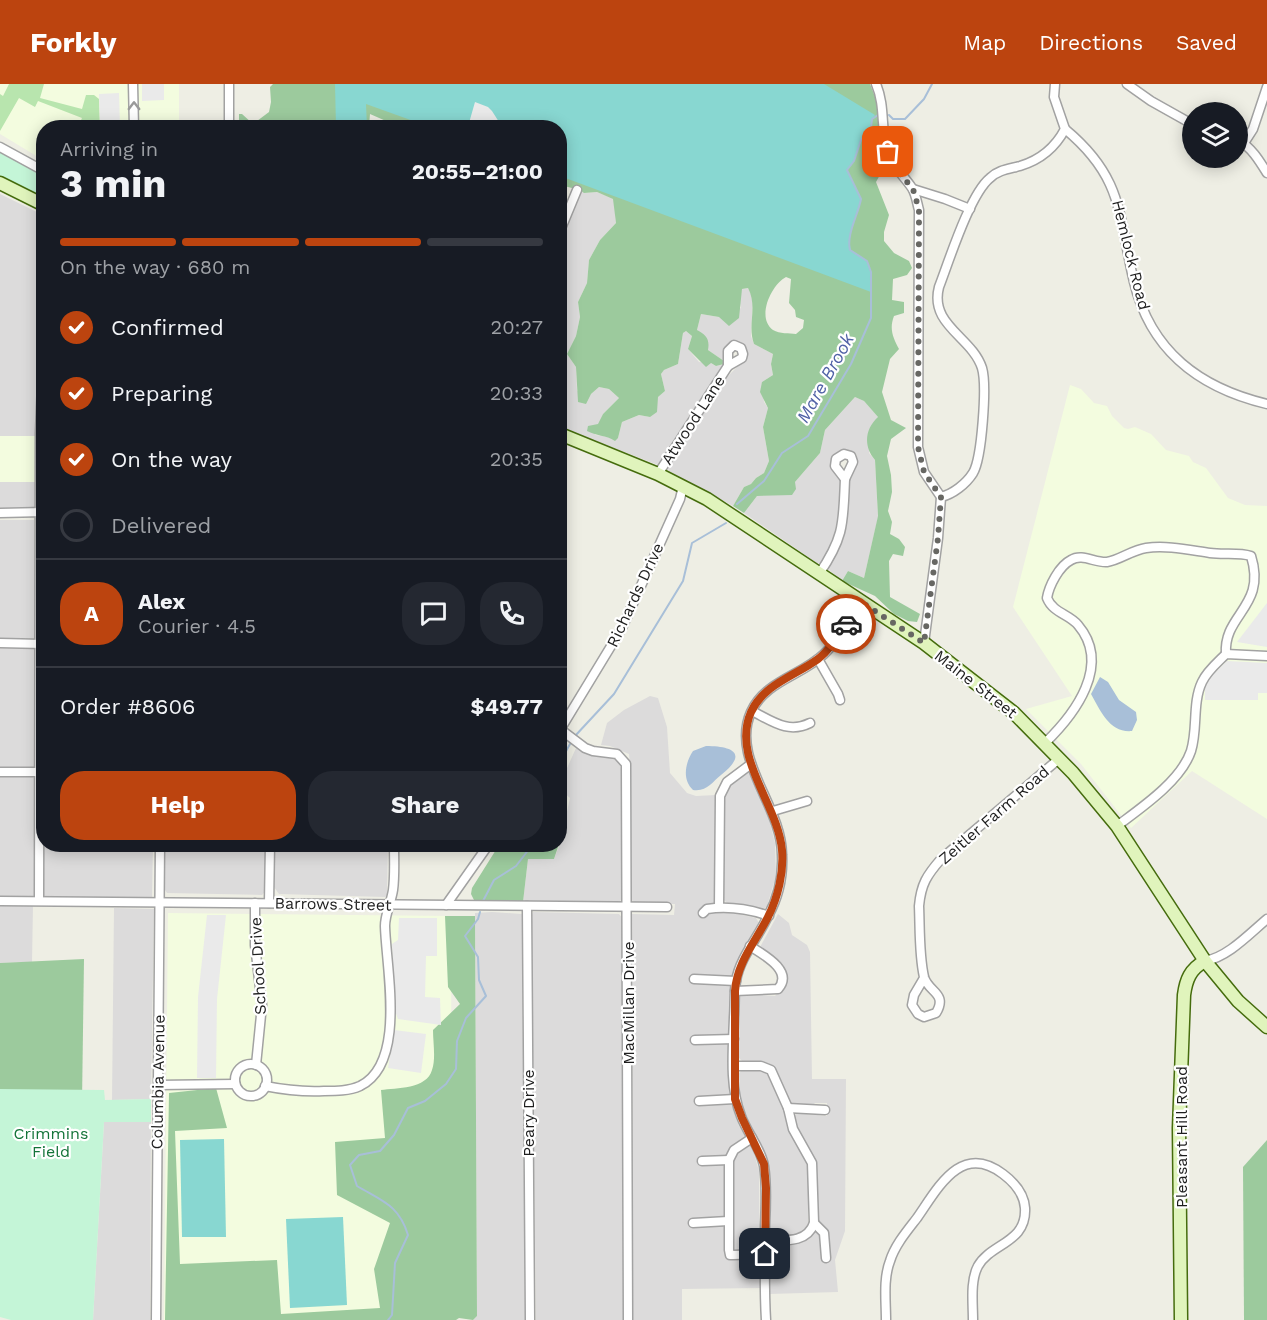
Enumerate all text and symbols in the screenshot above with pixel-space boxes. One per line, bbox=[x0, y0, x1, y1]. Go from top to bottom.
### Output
text: Forkly bbox=[30, 26, 116, 59]
text: Map bbox=[963, 30, 1006, 55]
text: Directions bbox=[1039, 30, 1143, 55]
text: Saved bbox=[1176, 30, 1237, 55]
one-way arrow bbox=[127, 101, 140, 110]
map controls bbox=[1182, 102, 1248, 168]
button: layers bbox=[1182, 102, 1248, 168]
pin bbox=[862, 126, 913, 177]
icon: bag bbox=[871, 135, 904, 168]
text: Arriving in bbox=[60, 137, 158, 161]
text: 20:55–21:00 bbox=[412, 159, 543, 184]
text: 3 min bbox=[60, 161, 167, 206]
street label: Hemlock Road bbox=[1108, 198, 1154, 312]
text: On the way · 680 m bbox=[60, 255, 250, 279]
icon: check bbox=[60, 311, 93, 344]
text: Confirmed bbox=[111, 315, 224, 340]
text: 20:27 bbox=[491, 315, 543, 339]
water label: Mare Brook bbox=[792, 329, 859, 426]
street label: Atwood Lane bbox=[657, 372, 729, 468]
icon: check bbox=[60, 377, 93, 410]
text: Preparing bbox=[111, 381, 212, 406]
text: 20:33 bbox=[490, 381, 543, 405]
icon: check bbox=[60, 443, 93, 476]
text: On the way bbox=[111, 447, 232, 472]
text: 20:35 bbox=[490, 447, 543, 471]
text: Delivered bbox=[111, 513, 211, 538]
street label: Richards Drive bbox=[603, 540, 667, 650]
button: chat bbox=[402, 582, 465, 645]
button: phone bbox=[480, 582, 543, 645]
text: Alex bbox=[138, 589, 185, 614]
courier bbox=[816, 594, 876, 654]
text: A bbox=[84, 601, 99, 626]
icon: car bbox=[830, 608, 863, 641]
text: Courier · 4.5 bbox=[138, 614, 256, 638]
street label: Maine Street bbox=[931, 646, 1021, 722]
text: Order #8606 bbox=[60, 694, 195, 719]
text: $49.77 bbox=[471, 694, 543, 719]
street label: Zeitler Farm Road bbox=[935, 762, 1053, 868]
button: Help bbox=[60, 771, 296, 840]
button: Share bbox=[308, 771, 543, 840]
street label: Barrows Street bbox=[274, 893, 392, 915]
street label: School Drive bbox=[246, 917, 270, 1015]
street label: MacMillan Drive bbox=[619, 941, 638, 1065]
street label: Columbia Avenue bbox=[147, 1014, 169, 1150]
street label: Pleasant Hill Road bbox=[1172, 1066, 1191, 1208]
street label: Peary Drive bbox=[519, 1069, 538, 1157]
park label: Crimmins Field bbox=[14, 1124, 88, 1161]
pin bbox=[739, 1228, 790, 1279]
icon: home bbox=[748, 1237, 781, 1270]

